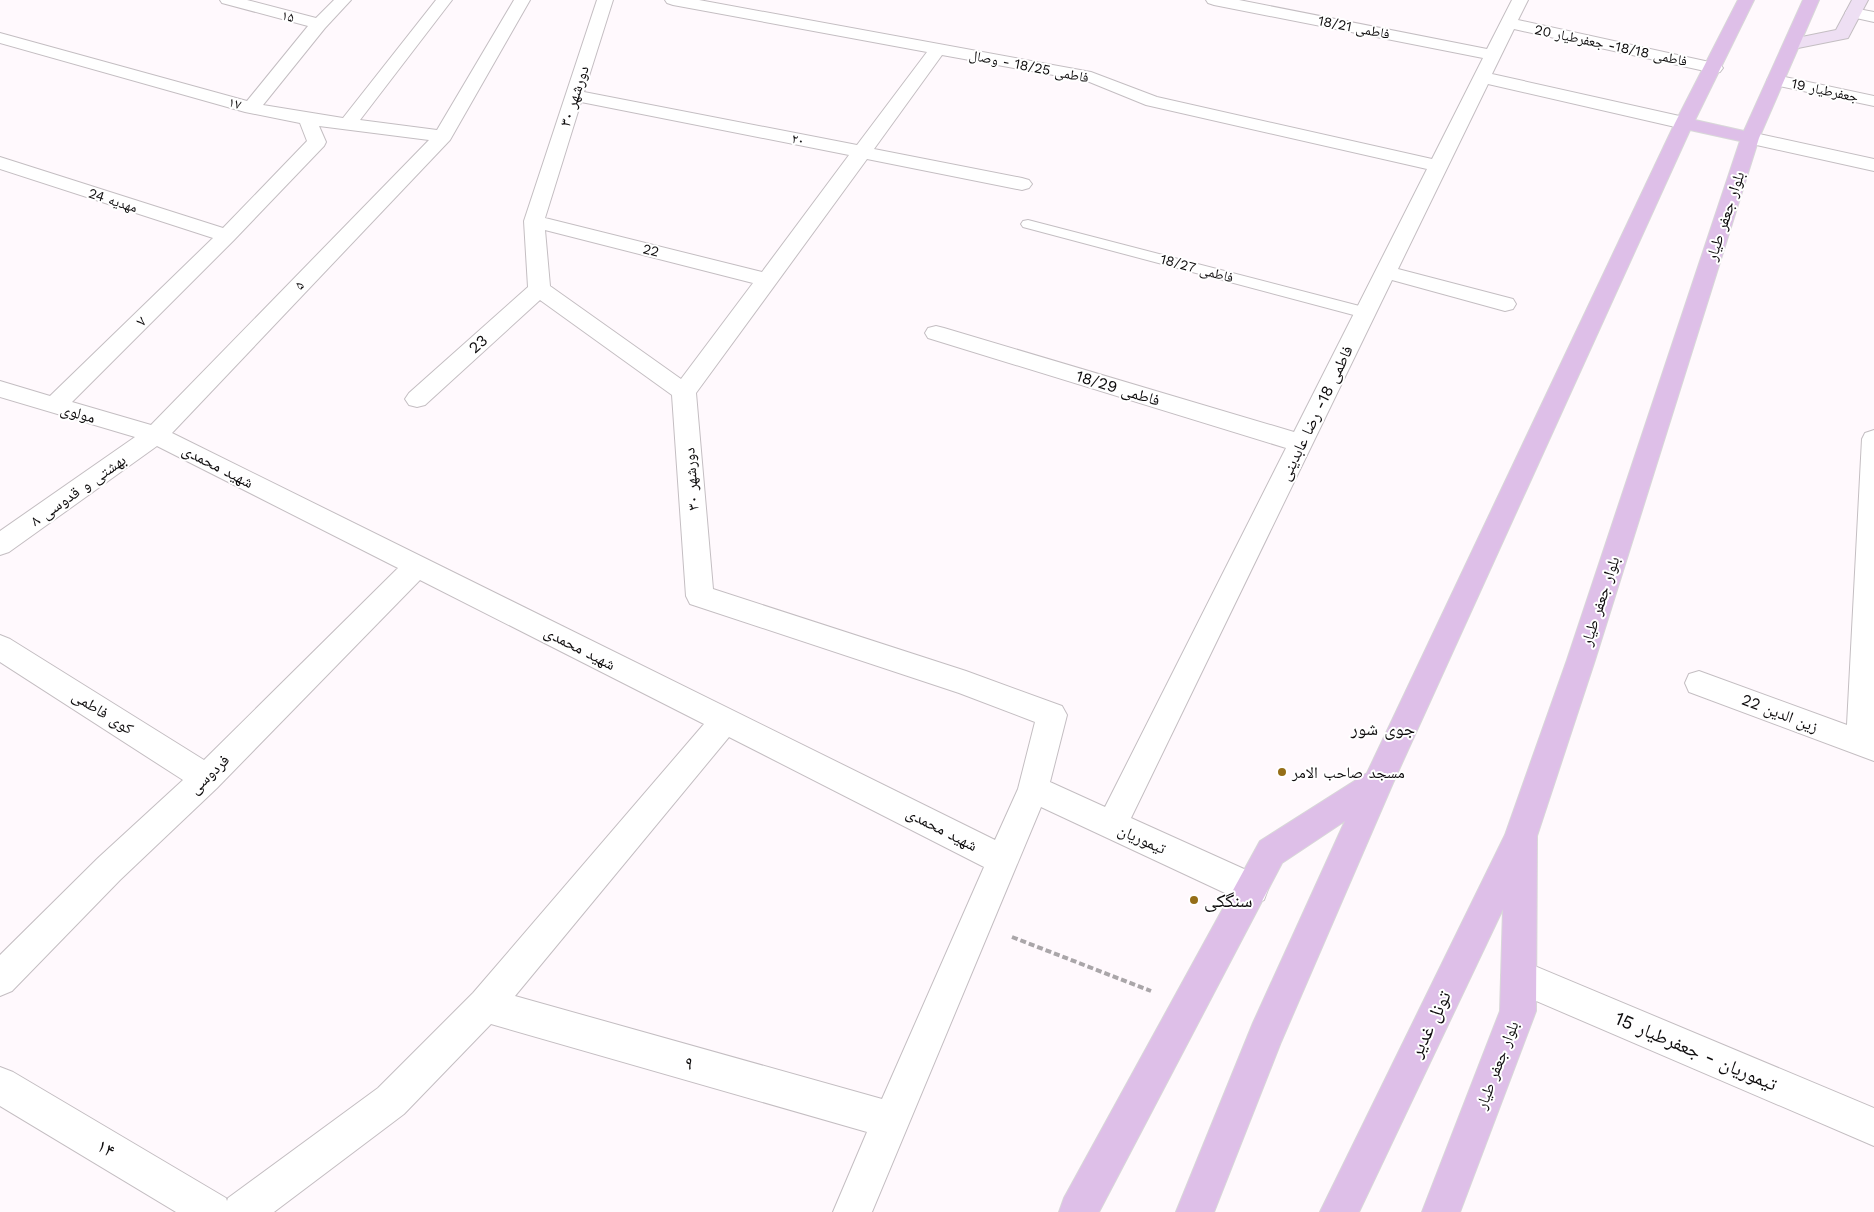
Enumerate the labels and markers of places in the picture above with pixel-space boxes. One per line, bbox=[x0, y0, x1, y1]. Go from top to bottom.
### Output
place label: مسجد صاحب الامر bbox=[1291, 763, 1405, 782]
marker: مسجد صاحب الامر bbox=[1276, 766, 1288, 778]
place label: سنگکی bbox=[1204, 889, 1253, 912]
marker: سنگکی bbox=[1188, 894, 1200, 906]

